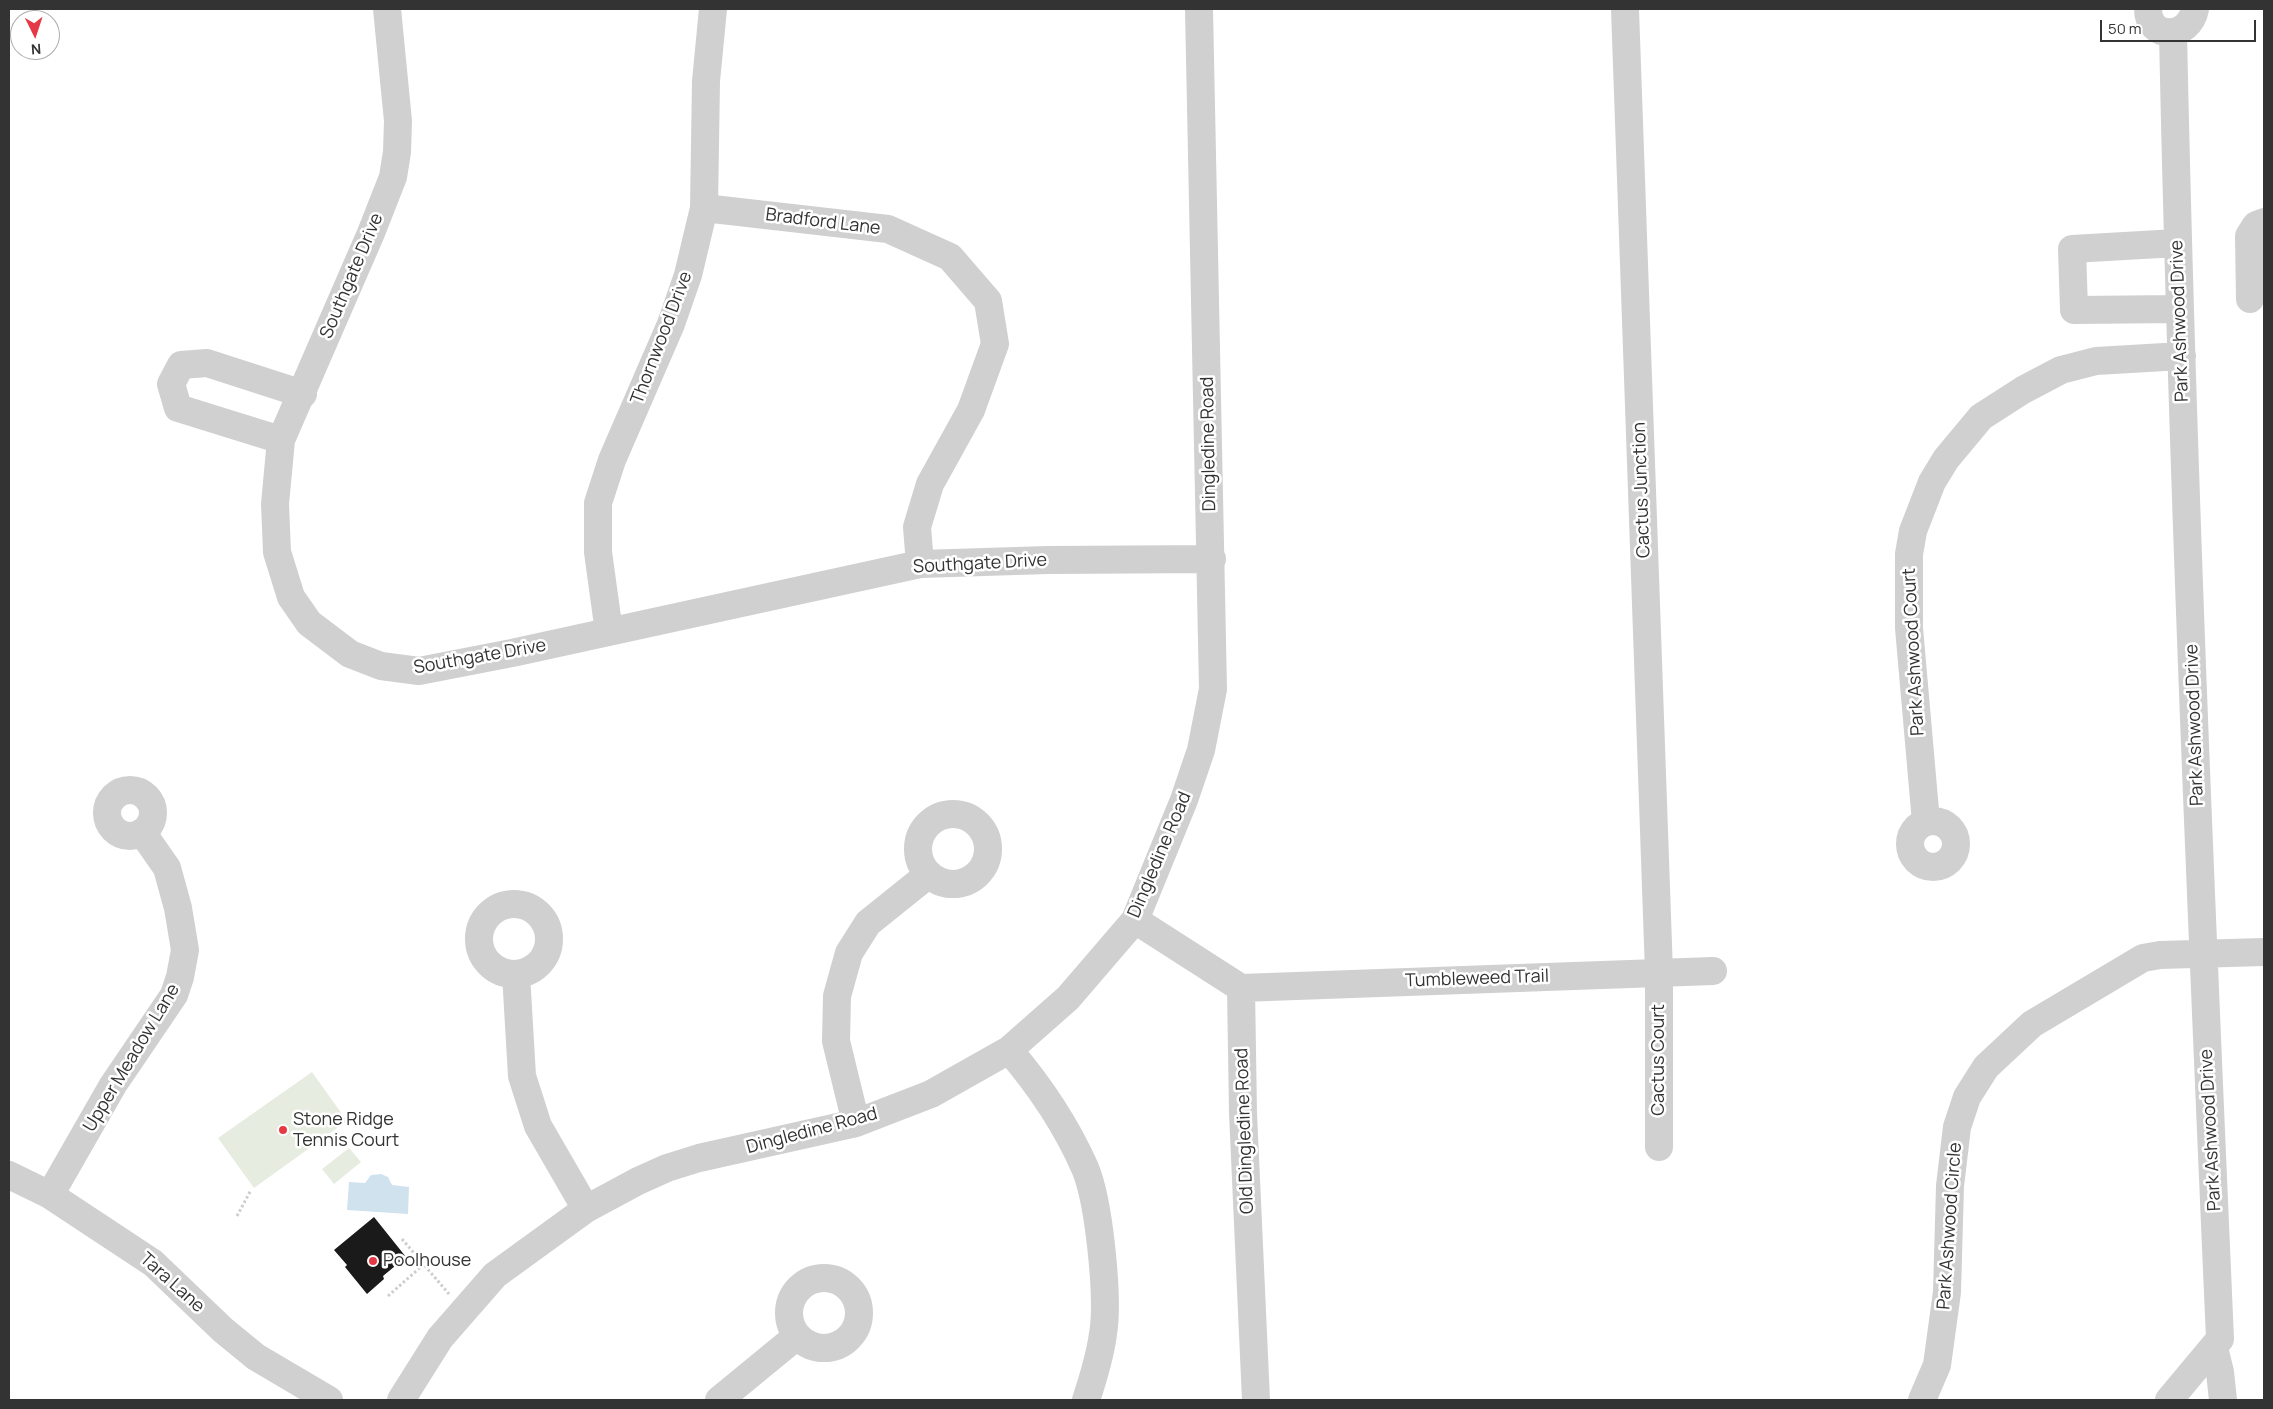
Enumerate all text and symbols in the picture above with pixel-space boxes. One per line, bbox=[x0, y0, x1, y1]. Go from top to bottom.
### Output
north arrow bbox=[10, 10, 60, 60]
scale bar bbox=[2103, 10, 2259, 42]
text: 50 m bbox=[2108, 18, 2142, 39]
text: N bbox=[30, 40, 42, 59]
street label: Bradford Lane bbox=[764, 204, 882, 240]
street label: Southgate Drive bbox=[316, 210, 388, 342]
street label: Park Ashwood Drive bbox=[2166, 240, 2194, 402]
street label: Thornwood Drive bbox=[627, 269, 697, 407]
street label: Dingledine Road bbox=[1197, 377, 1221, 511]
street label: Cactus Junction bbox=[1629, 422, 1655, 558]
street label: Southgate Drive bbox=[913, 550, 1047, 578]
street label: Park Ashwood Court bbox=[1899, 568, 1929, 736]
street label: Southgate Drive bbox=[412, 635, 548, 679]
street label: Park Ashwood Drive bbox=[2181, 644, 2209, 806]
street label: Dingledine Road bbox=[1124, 789, 1196, 921]
street label: Tumbleweed Trail bbox=[1405, 966, 1549, 992]
street label: Upper Meadow Lane bbox=[79, 980, 185, 1136]
street label: Cactus Court bbox=[1648, 1004, 1670, 1116]
street label: Old Dingledine Road bbox=[1231, 1048, 1259, 1214]
street label: Park Ashwood Drive bbox=[2196, 1048, 2226, 1212]
street label: Dingledine Road bbox=[744, 1103, 880, 1159]
place label: Stone Ridge Tennis Court bbox=[293, 1109, 399, 1152]
marker: Stone Ridge Tennis Court bbox=[277, 1124, 289, 1136]
street label: Park Ashwood Circle bbox=[1933, 1142, 1967, 1310]
street label: Tara Lane bbox=[135, 1248, 209, 1318]
place label: Poolhouse bbox=[383, 1250, 471, 1272]
marker: Poolhouse bbox=[367, 1255, 379, 1267]

